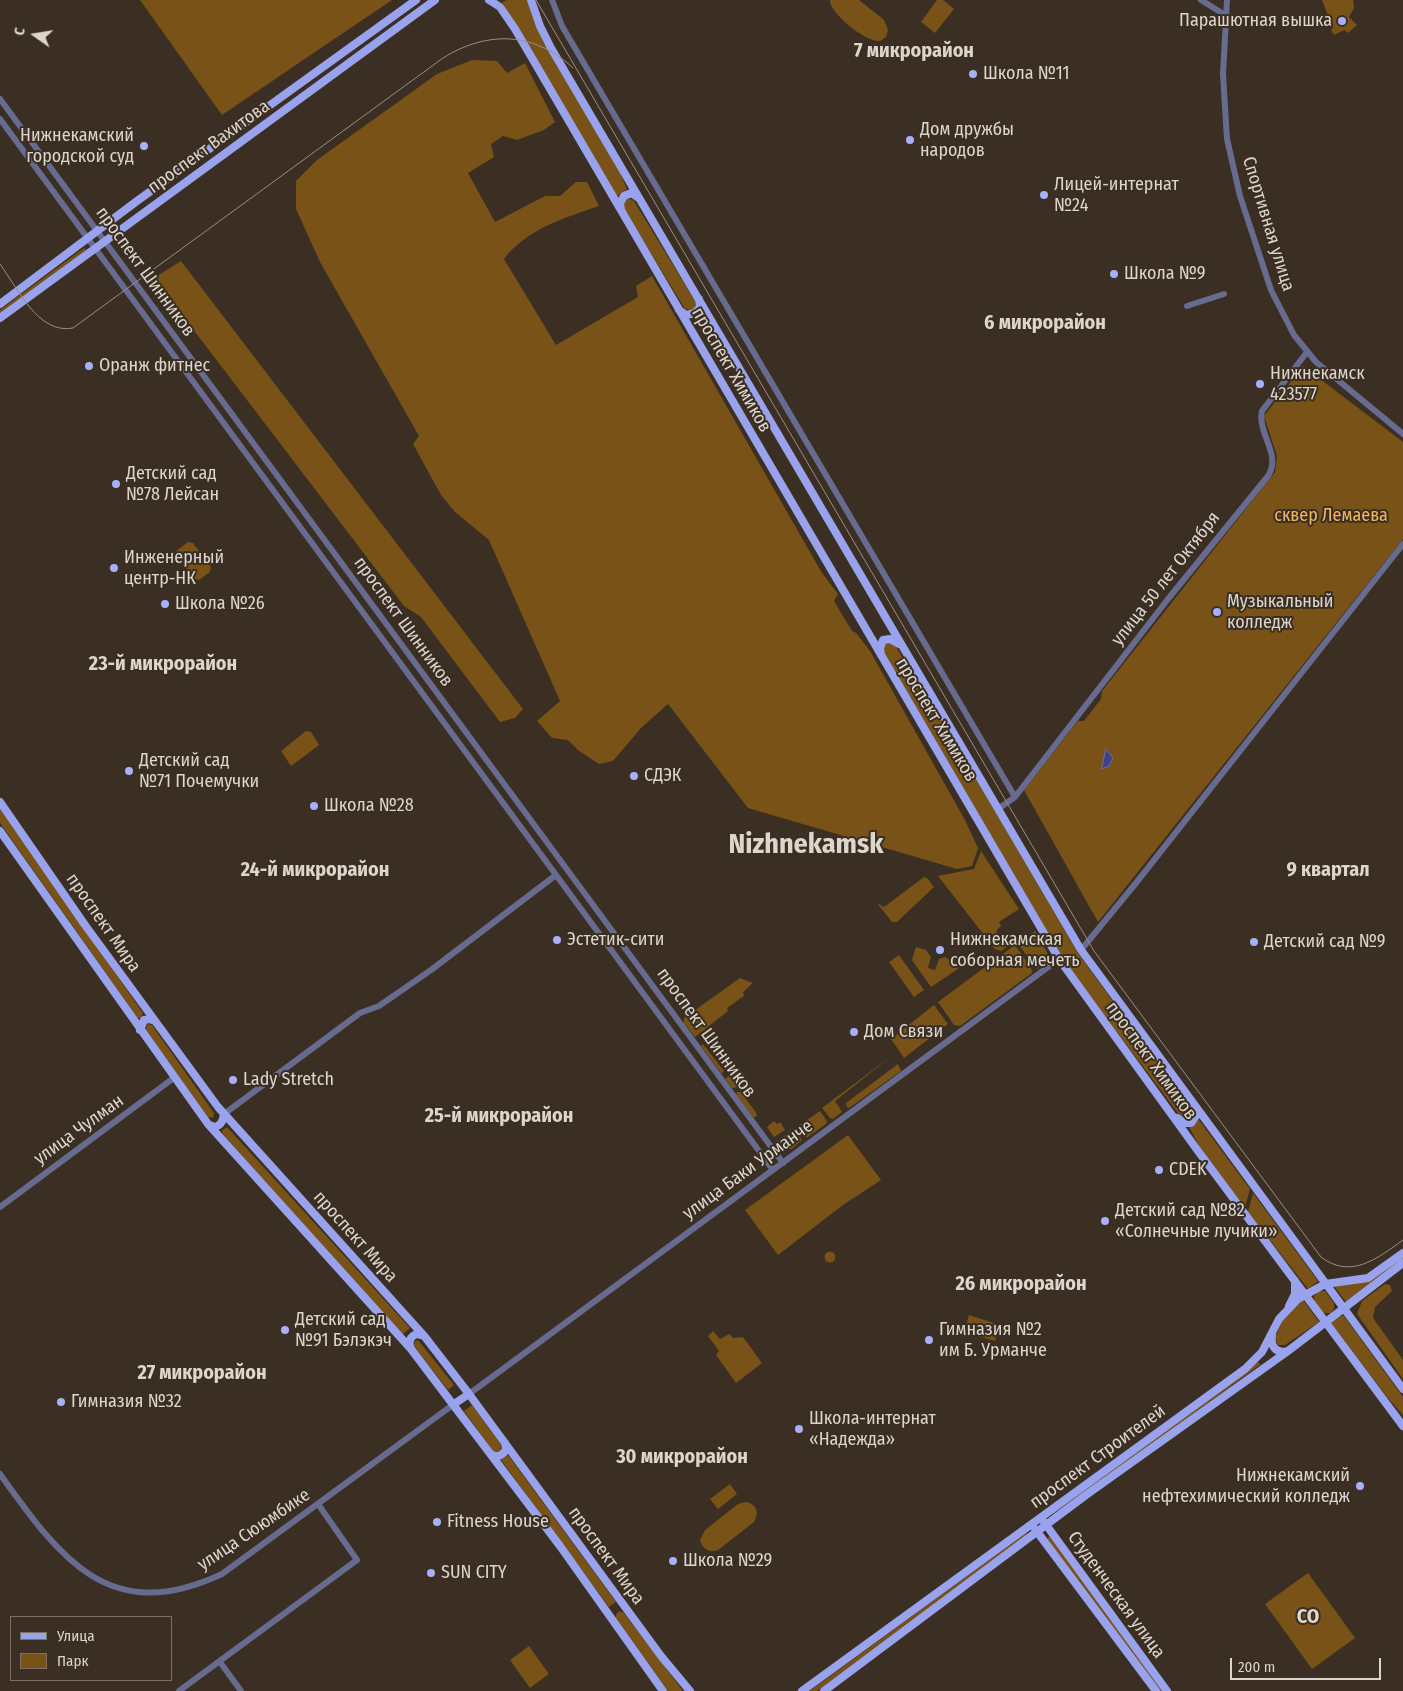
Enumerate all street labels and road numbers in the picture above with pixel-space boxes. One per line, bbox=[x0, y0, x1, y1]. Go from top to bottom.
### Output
street label: проспект Вахитова bbox=[144, 96, 274, 198]
street label: Спортивная улица bbox=[1237, 154, 1299, 294]
street label: проспект Шинников bbox=[91, 203, 199, 341]
street label: проспект Химиков bbox=[687, 304, 775, 436]
street label: улица 50 лет Октября bbox=[1107, 508, 1225, 650]
street label: проспект Шинников bbox=[349, 553, 457, 691]
street label: проспект Химиков bbox=[891, 654, 981, 786]
street label: проспект Мира bbox=[61, 870, 145, 976]
street label: проспект Шинников bbox=[652, 964, 760, 1102]
street label: проспект Химиков bbox=[1101, 998, 1201, 1124]
street label: улица Чулман bbox=[30, 1090, 128, 1170]
street label: улица Баки Урманче bbox=[679, 1116, 817, 1224]
street label: проспект Мира bbox=[308, 1187, 402, 1287]
street label: проспект Строителей bbox=[1026, 1401, 1170, 1513]
street label: улица Сююмбике bbox=[194, 1484, 314, 1576]
street label: проспект Мира bbox=[563, 1503, 649, 1609]
street label: Студенческая улица bbox=[1063, 1527, 1169, 1663]

